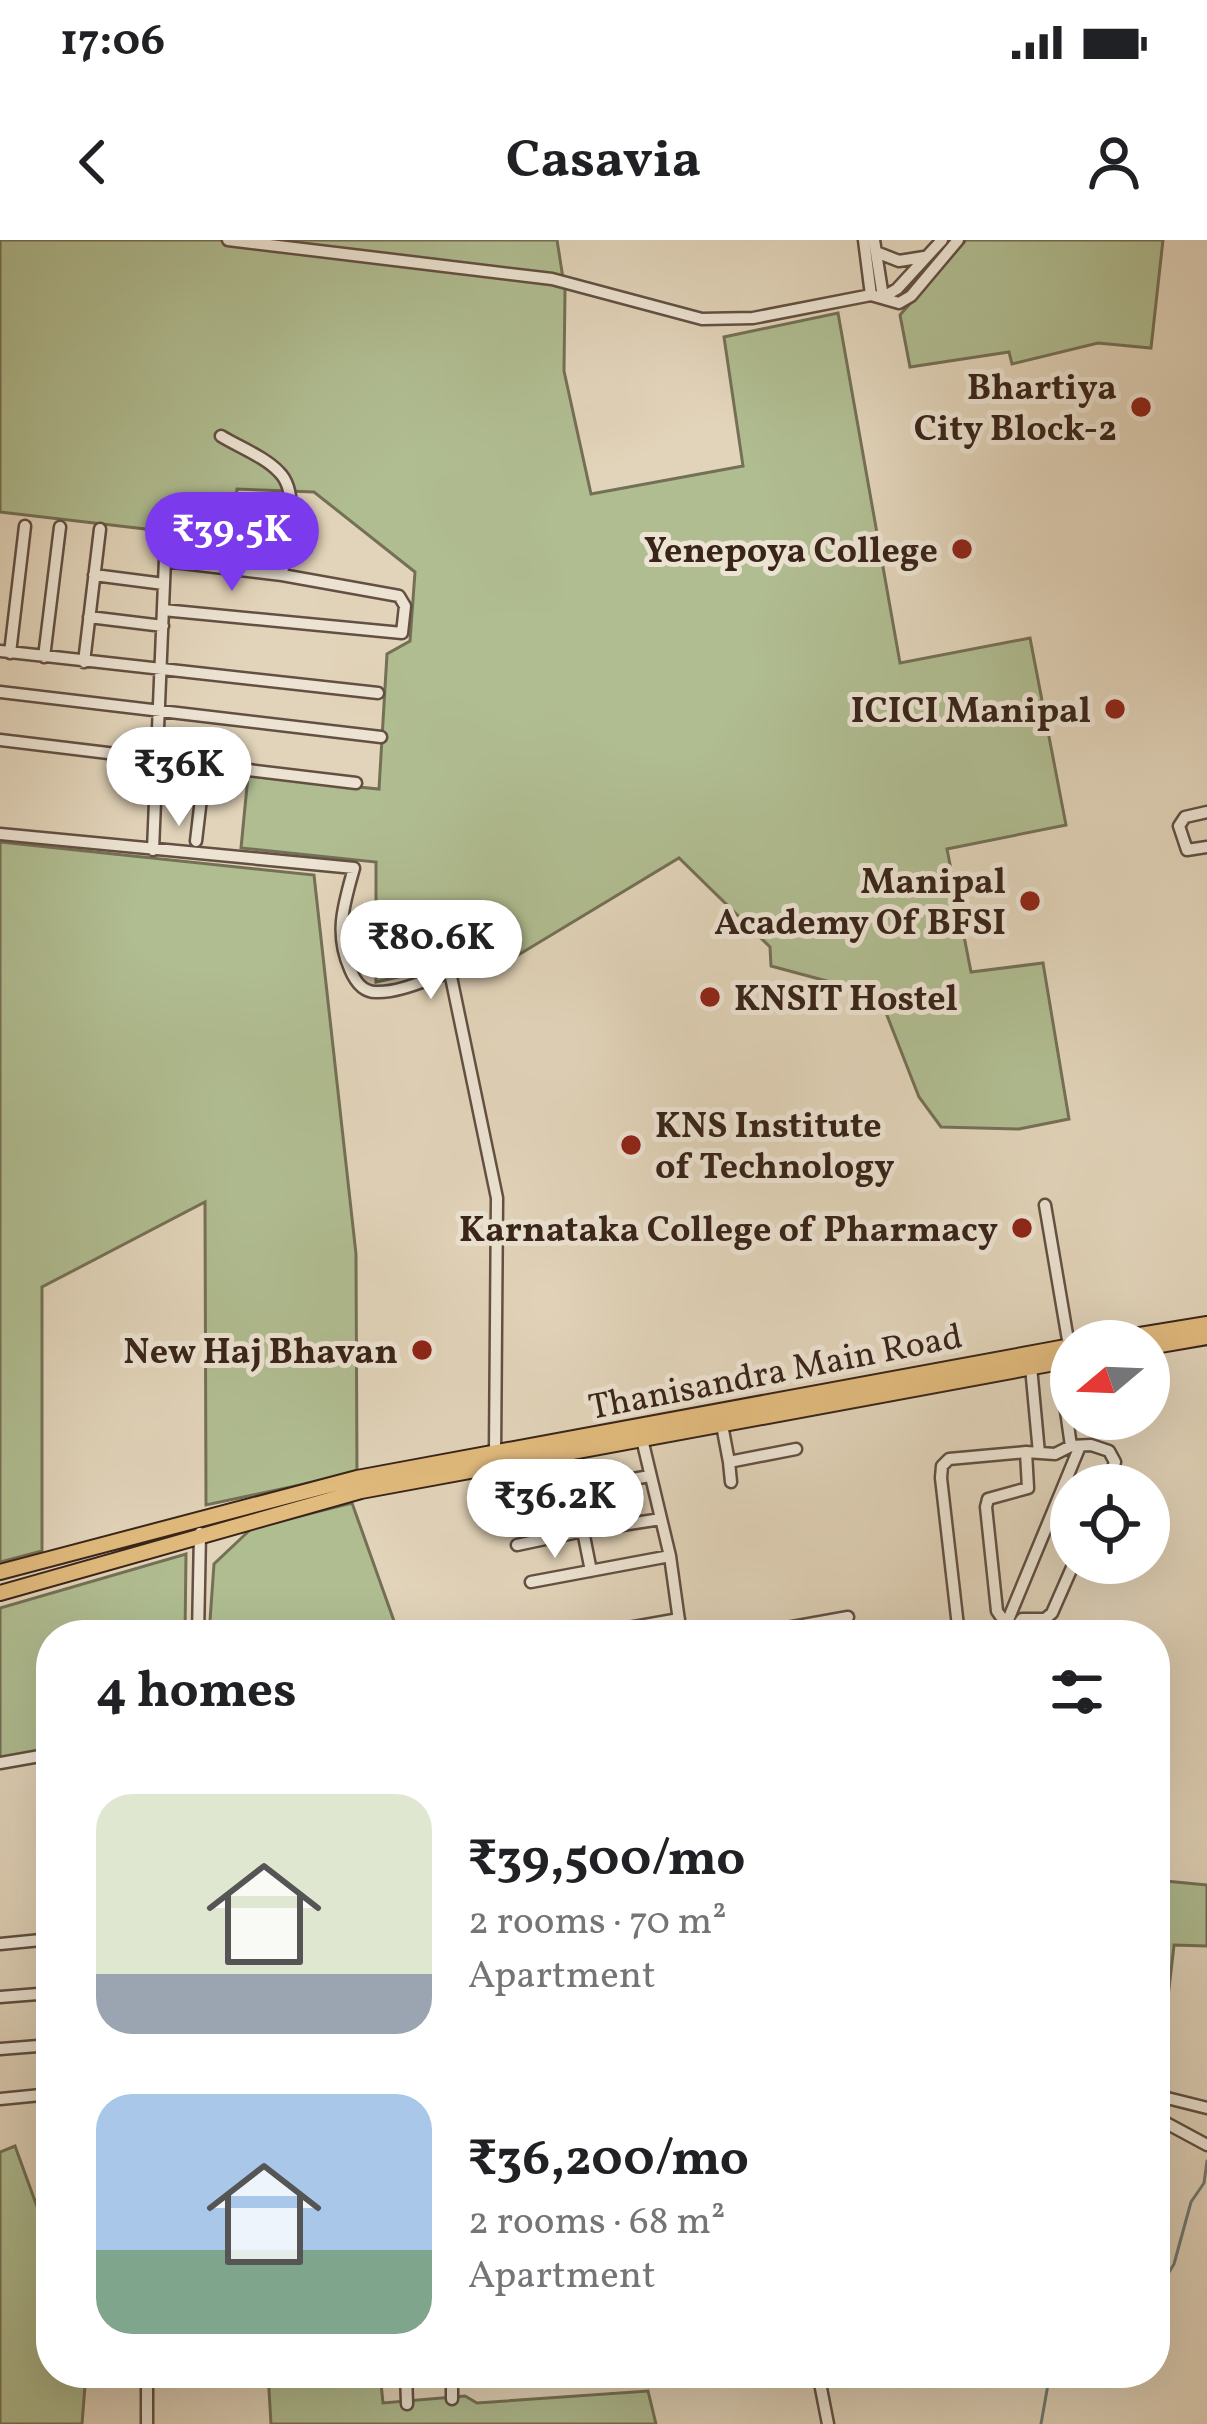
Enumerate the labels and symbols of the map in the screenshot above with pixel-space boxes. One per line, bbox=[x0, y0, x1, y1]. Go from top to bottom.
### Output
place label: Bhartiya City Block-2 bbox=[914, 365, 1117, 456]
marker: Bhartiya City Block-2 bbox=[1128, 394, 1154, 420]
pin: ₹39.5K bbox=[134, 492, 330, 594]
place label: Yenepoya College bbox=[644, 528, 938, 578]
marker: Yenepoya College bbox=[949, 536, 975, 562]
place label: ICICI Manipal bbox=[851, 688, 1091, 738]
marker: ICICI Manipal bbox=[1102, 696, 1128, 722]
pin: ₹36K bbox=[108, 727, 250, 829]
place label: Manipal Academy Of BFSI bbox=[714, 859, 1006, 950]
marker: Manipal Academy Of BFSI bbox=[1017, 888, 1043, 914]
pin: ₹80.6K bbox=[333, 900, 529, 1002]
place label: KNSIT Hostel bbox=[734, 976, 958, 1026]
marker: KNSIT Hostel bbox=[697, 984, 723, 1010]
place label: KNS Institute of Technology bbox=[655, 1103, 894, 1194]
marker: KNS Institute of Technology bbox=[618, 1132, 644, 1158]
place label: Karnataka College of Pharmacy bbox=[459, 1207, 998, 1257]
marker: Karnataka College of Pharmacy bbox=[1009, 1215, 1035, 1241]
street label: Thanisandra Main Road bbox=[585, 1313, 967, 1435]
north arrow bbox=[1050, 1320, 1170, 1440]
place label: New Haj Bhavan bbox=[124, 1329, 398, 1379]
marker: New Haj Bhavan bbox=[409, 1337, 435, 1363]
pin: ₹36.2K bbox=[457, 1459, 653, 1561]

